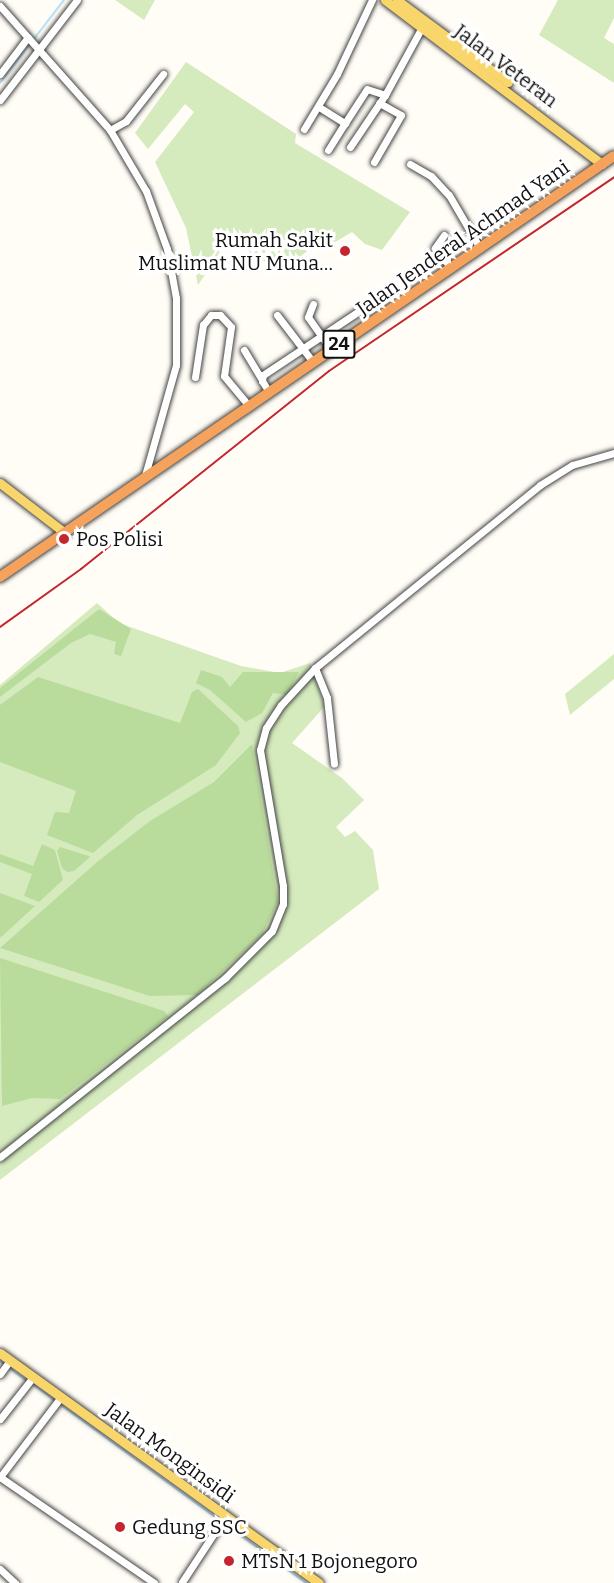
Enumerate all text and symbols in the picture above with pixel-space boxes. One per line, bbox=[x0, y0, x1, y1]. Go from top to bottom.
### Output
street label: Jalan Veteran bbox=[450, 19, 562, 113]
street label: Jalan Jenderal Achmad Yani bbox=[352, 155, 574, 321]
place label: Rumah Sakit Muslimat NU Muna… bbox=[138, 228, 333, 275]
marker: Rumah Sakit Muslimat NU Muna… bbox=[338, 244, 352, 258]
road number: 24 bbox=[321, 329, 357, 359]
place label: Pos Polisi bbox=[76, 527, 163, 551]
marker: Pos Polisi bbox=[57, 532, 71, 546]
street label: Jalan Monginsidi bbox=[100, 1398, 240, 1508]
place label: Gedung SSC bbox=[132, 1515, 247, 1539]
marker: Gedung SSC bbox=[113, 1520, 127, 1534]
place label: MTsN 1 Bojonegoro bbox=[241, 1549, 418, 1573]
marker: MTsN 1 Bojonegoro bbox=[222, 1554, 236, 1568]

